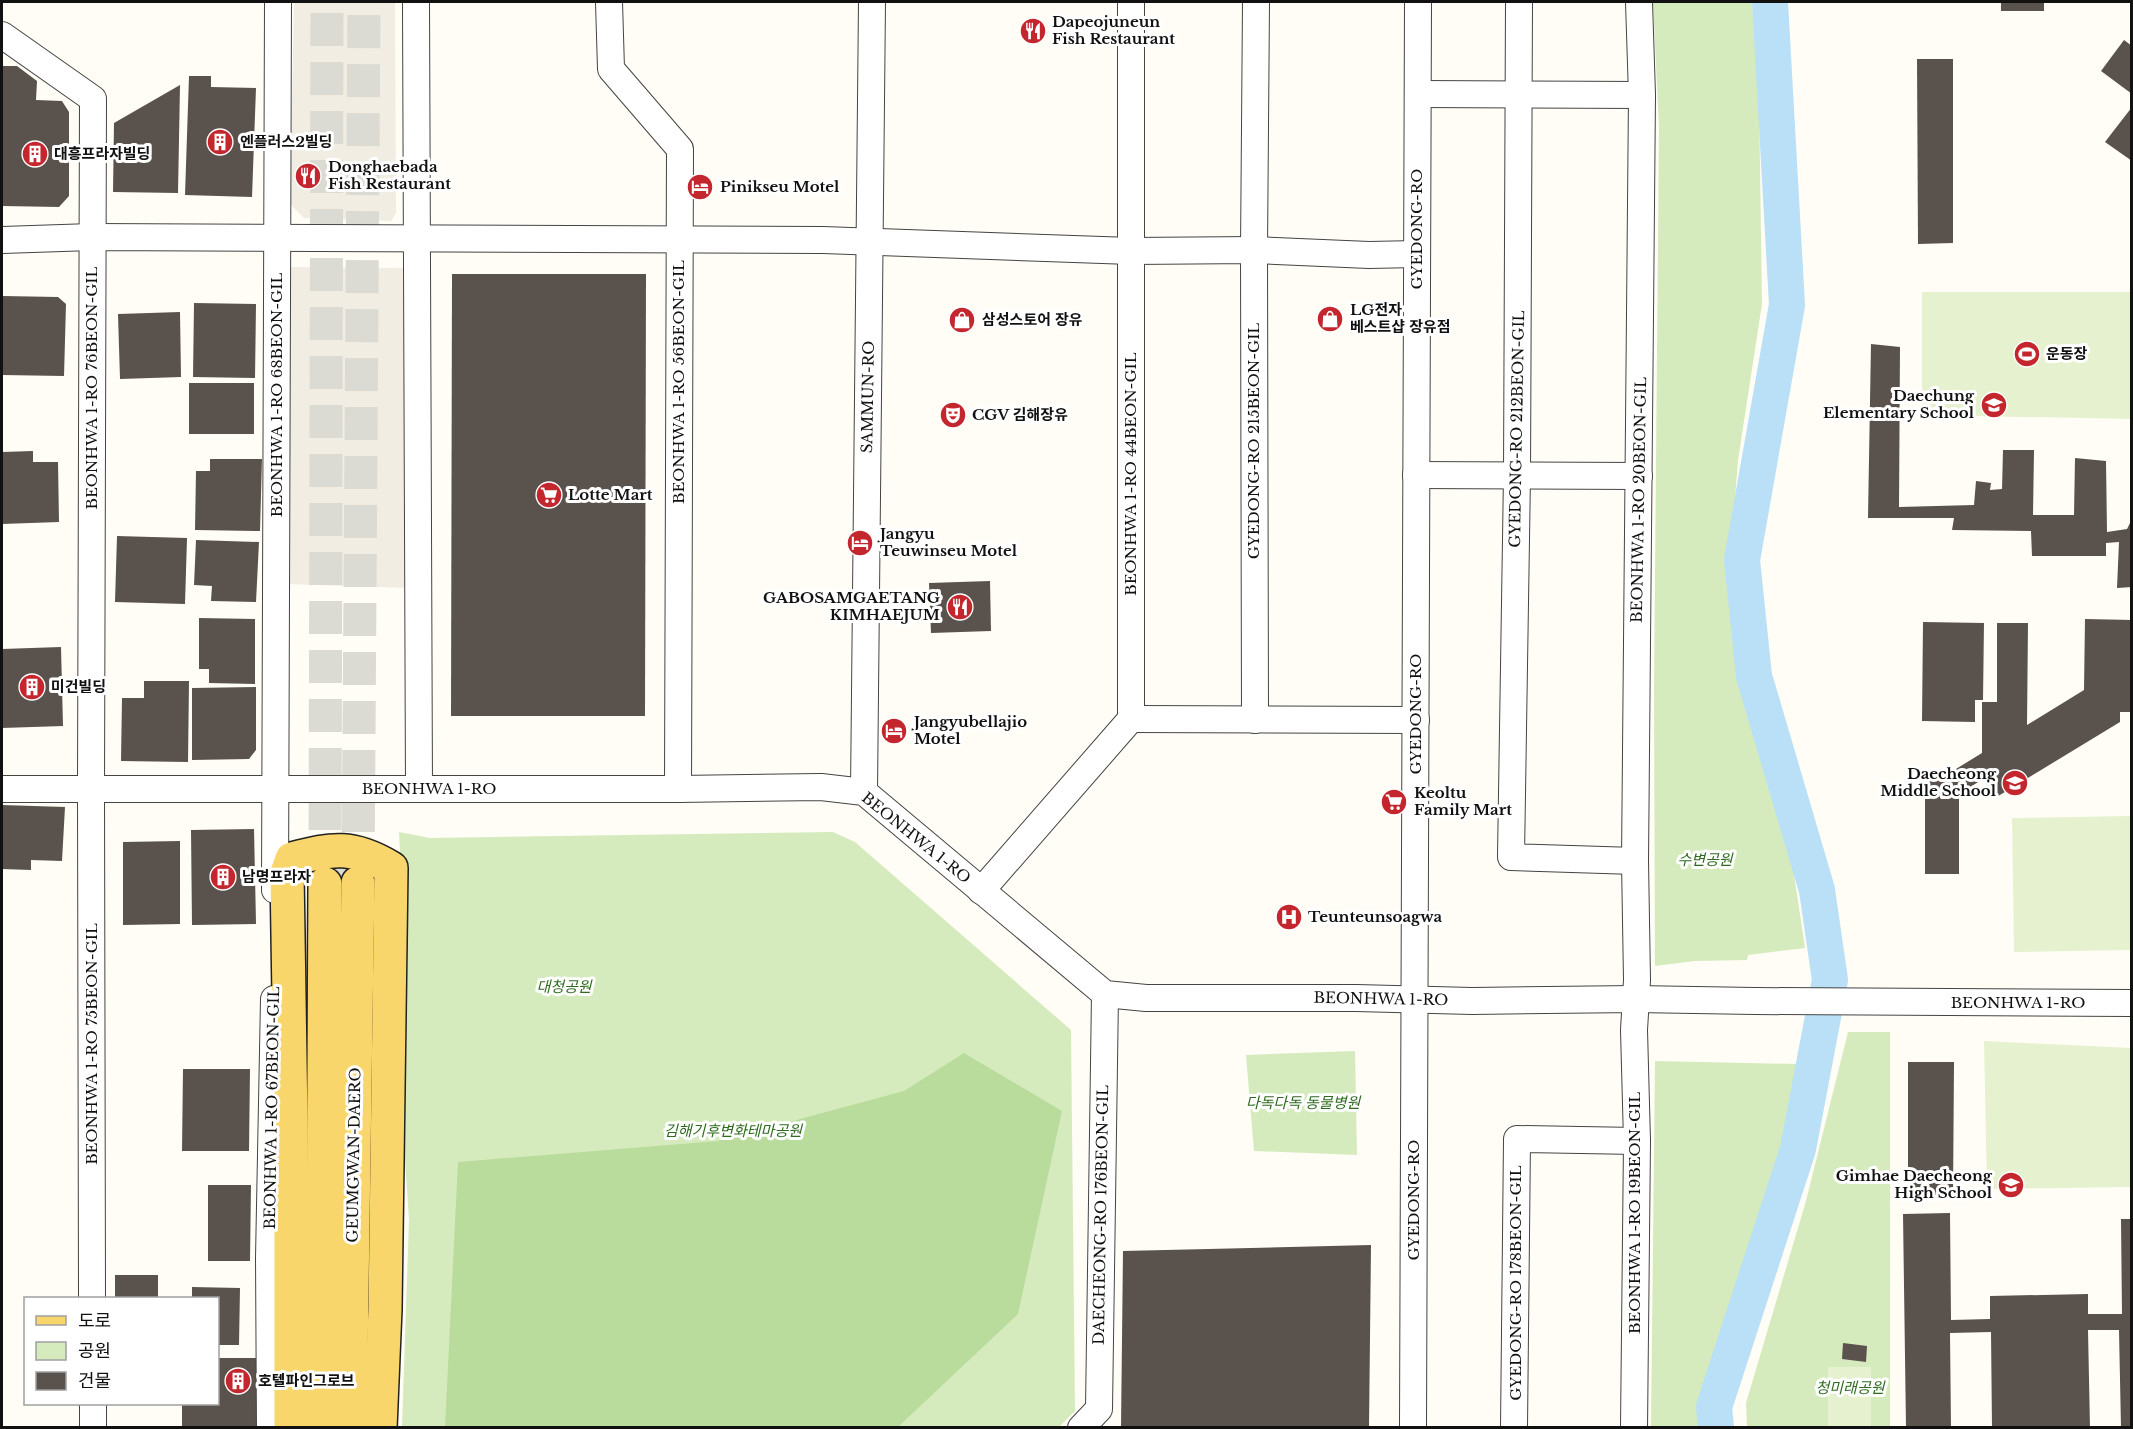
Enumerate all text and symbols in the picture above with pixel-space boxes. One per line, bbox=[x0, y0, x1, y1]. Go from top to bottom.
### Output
place label: Dapeojuneun Fish Restaurant bbox=[1052, 12, 1175, 48]
restaurant icon: Dapeojuneun Fish Restaurant bbox=[1018, 16, 1048, 46]
building icon: 엔플러스2빌딩 bbox=[205, 127, 235, 157]
place label: 엔플러스2빌딩 bbox=[240, 132, 333, 151]
building icon: 대흥프라자빌딩 bbox=[20, 139, 50, 169]
place label: 대흥프라자빌딩 bbox=[54, 144, 151, 163]
place label: Donghaebada Fish Restaurant bbox=[328, 157, 451, 193]
restaurant icon: Donghaebada Fish Restaurant bbox=[293, 161, 323, 191]
street label: GYEDONG-RO bbox=[1407, 169, 1426, 289]
hotel icon: Pinikseu Motel bbox=[685, 172, 715, 202]
place label: Pinikseu Motel bbox=[720, 177, 840, 196]
street label: BEONHWA 1-RO 56BEON-GIL bbox=[669, 260, 688, 504]
street label: BEONHWA 1-RO 76BEON-GIL bbox=[82, 266, 101, 510]
street label: BEONHWA 1-RO 68BEON-GIL bbox=[267, 273, 286, 517]
place label: LG전자 베스트샵 장유점 bbox=[1350, 300, 1451, 336]
shop icon: LG전자 베스트샵 장유점 bbox=[1315, 304, 1345, 334]
shop icon: 삼성스토어 장유 bbox=[947, 305, 977, 335]
place label: 삼성스토어 장유 bbox=[982, 310, 1083, 329]
street label: GYEDONG-RO 212BEON-GIL bbox=[1505, 310, 1528, 548]
street label: GYEDONG-RO 215BEON-GIL bbox=[1244, 323, 1263, 559]
sports icon: 운동장 bbox=[2012, 339, 2042, 369]
street label: SAMMUN-RO bbox=[857, 341, 878, 453]
place label: 운동장 bbox=[2046, 344, 2088, 363]
street label: BEONHWA 1-RO 44BEON-GIL bbox=[1121, 352, 1140, 596]
street label: BEONHWA 1-RO 20BEON-GIL bbox=[1627, 377, 1650, 623]
place label: Daechung Elementary School bbox=[1823, 386, 1975, 422]
school or university icon: Daechung Elementary School bbox=[1979, 390, 2009, 420]
theatre icon: CGV 김해장유 bbox=[938, 400, 968, 430]
place label: CGV 김해장유 bbox=[972, 405, 1068, 424]
supermarket icon: Lotte Mart bbox=[534, 480, 564, 510]
place label: Lotte Mart bbox=[568, 485, 653, 504]
place label: Jangyu Teuwinseu Motel bbox=[877, 524, 1018, 560]
hotel icon: Jangyu Teuwinseu Motel bbox=[845, 528, 875, 558]
place label: GABOSAMGAETANG KIMHAEJUM bbox=[763, 588, 940, 624]
restaurant icon: GABOSAMGAETANG KIMHAEJUM bbox=[945, 592, 975, 622]
street label: GYEDONG-RO bbox=[1406, 654, 1425, 774]
building icon: 미건빌딩 bbox=[17, 672, 47, 702]
place label: 미건빌딩 bbox=[51, 677, 106, 696]
place label: Jangyubellajio Motel bbox=[911, 712, 1027, 748]
hotel icon: Jangyubellajio Motel bbox=[879, 716, 909, 746]
place label: Daecheong Middle School bbox=[1880, 764, 1997, 800]
school or university icon: Daecheong Middle School bbox=[2000, 768, 2030, 798]
street label: BEONHWA 1-RO bbox=[362, 779, 496, 798]
place label: Keoltu Family Mart bbox=[1414, 783, 1512, 819]
supermarket icon: Keoltu Family Mart bbox=[1379, 787, 1409, 817]
street label: BEONHWA 1-RO bbox=[858, 788, 975, 887]
park label: 수변공원 bbox=[1677, 850, 1734, 869]
building icon: 남명프라자 bbox=[208, 862, 238, 892]
place label: 남명프라자 bbox=[242, 867, 311, 886]
hospital icon: Teunteunsoagwa bbox=[1274, 902, 1304, 932]
place label: Teunteunsoagwa bbox=[1308, 907, 1442, 926]
street label: BEONHWA 1-RO 75BEON-GIL bbox=[82, 923, 101, 1165]
park label: 대청공원 bbox=[536, 977, 593, 996]
street label: BEONHWA 1-RO 67BEON-GIL bbox=[260, 986, 283, 1230]
street label: BEONHWA 1-RO bbox=[1313, 988, 1449, 1009]
street label: BEONHWA 1-RO bbox=[1951, 993, 2085, 1012]
street label: GEUMGWAN-DAERO bbox=[342, 1067, 365, 1243]
street label: DAECHEONG-RO 176BEON-GIL bbox=[1089, 1085, 1112, 1345]
street label: BEONHWA 1-RO 19BEON-GIL bbox=[1625, 1092, 1644, 1334]
park label: 다독다독 동물병원 bbox=[1246, 1093, 1361, 1112]
park label: 김해기후변화테마공원 bbox=[664, 1121, 803, 1140]
street label: GYEDONG-RO bbox=[1404, 1140, 1423, 1260]
street label: GYEDONG-RO 178BEON-GIL bbox=[1506, 1165, 1525, 1401]
place label: Gimhae Daecheong High School bbox=[1836, 1166, 1993, 1202]
school or university icon: Gimhae Daecheong High School bbox=[1996, 1170, 2026, 1200]
legend bbox=[24, 1297, 219, 1405]
text: 도로 bbox=[78, 1310, 111, 1332]
text: 공원 bbox=[78, 1340, 111, 1362]
building icon: 호텔파인그로브 bbox=[223, 1366, 253, 1396]
text: 건물 bbox=[78, 1370, 111, 1392]
place label: 호텔파인그로브 bbox=[258, 1371, 355, 1390]
park label: 청미래공원 bbox=[1815, 1378, 1886, 1397]

